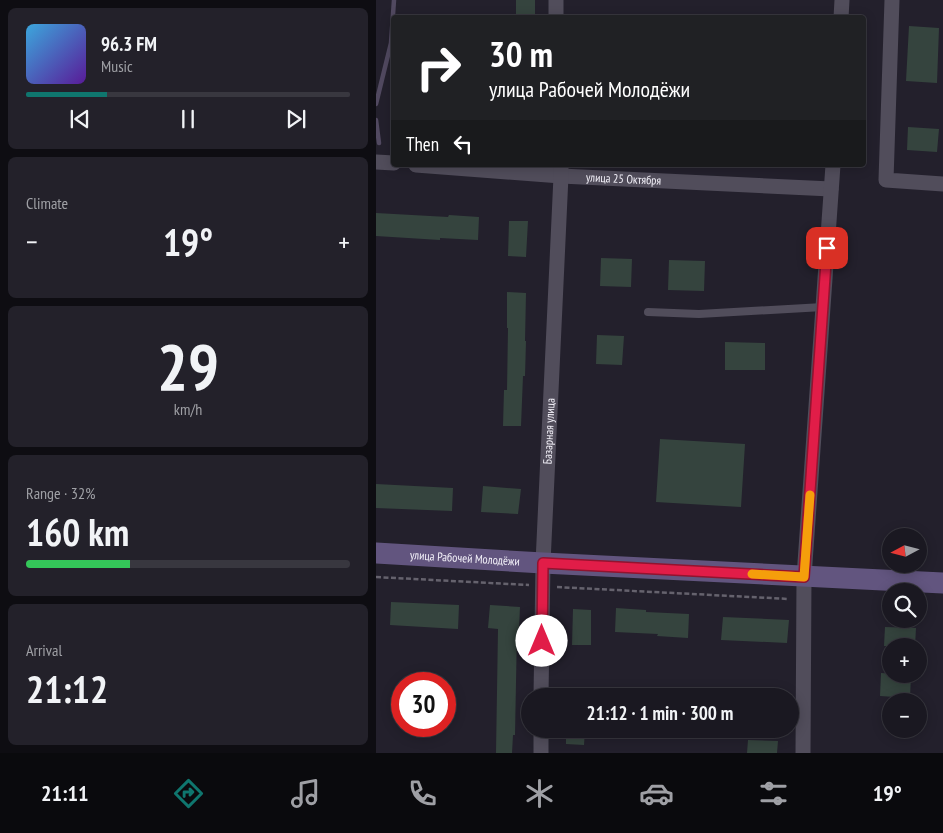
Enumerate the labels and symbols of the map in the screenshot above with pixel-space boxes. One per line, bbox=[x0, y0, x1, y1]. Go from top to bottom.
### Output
street label: улица 25 Октября bbox=[586, 169, 662, 188]
pin bbox=[806, 227, 848, 269]
street label: Базарная улица bbox=[540, 398, 558, 465]
north arrow bbox=[882, 528, 927, 572]
street label: улица Рабочей Молодёжи bbox=[410, 547, 520, 569]
position arrow bbox=[515, 614, 567, 666]
speed limit sign: 30 bbox=[391, 672, 456, 737]

